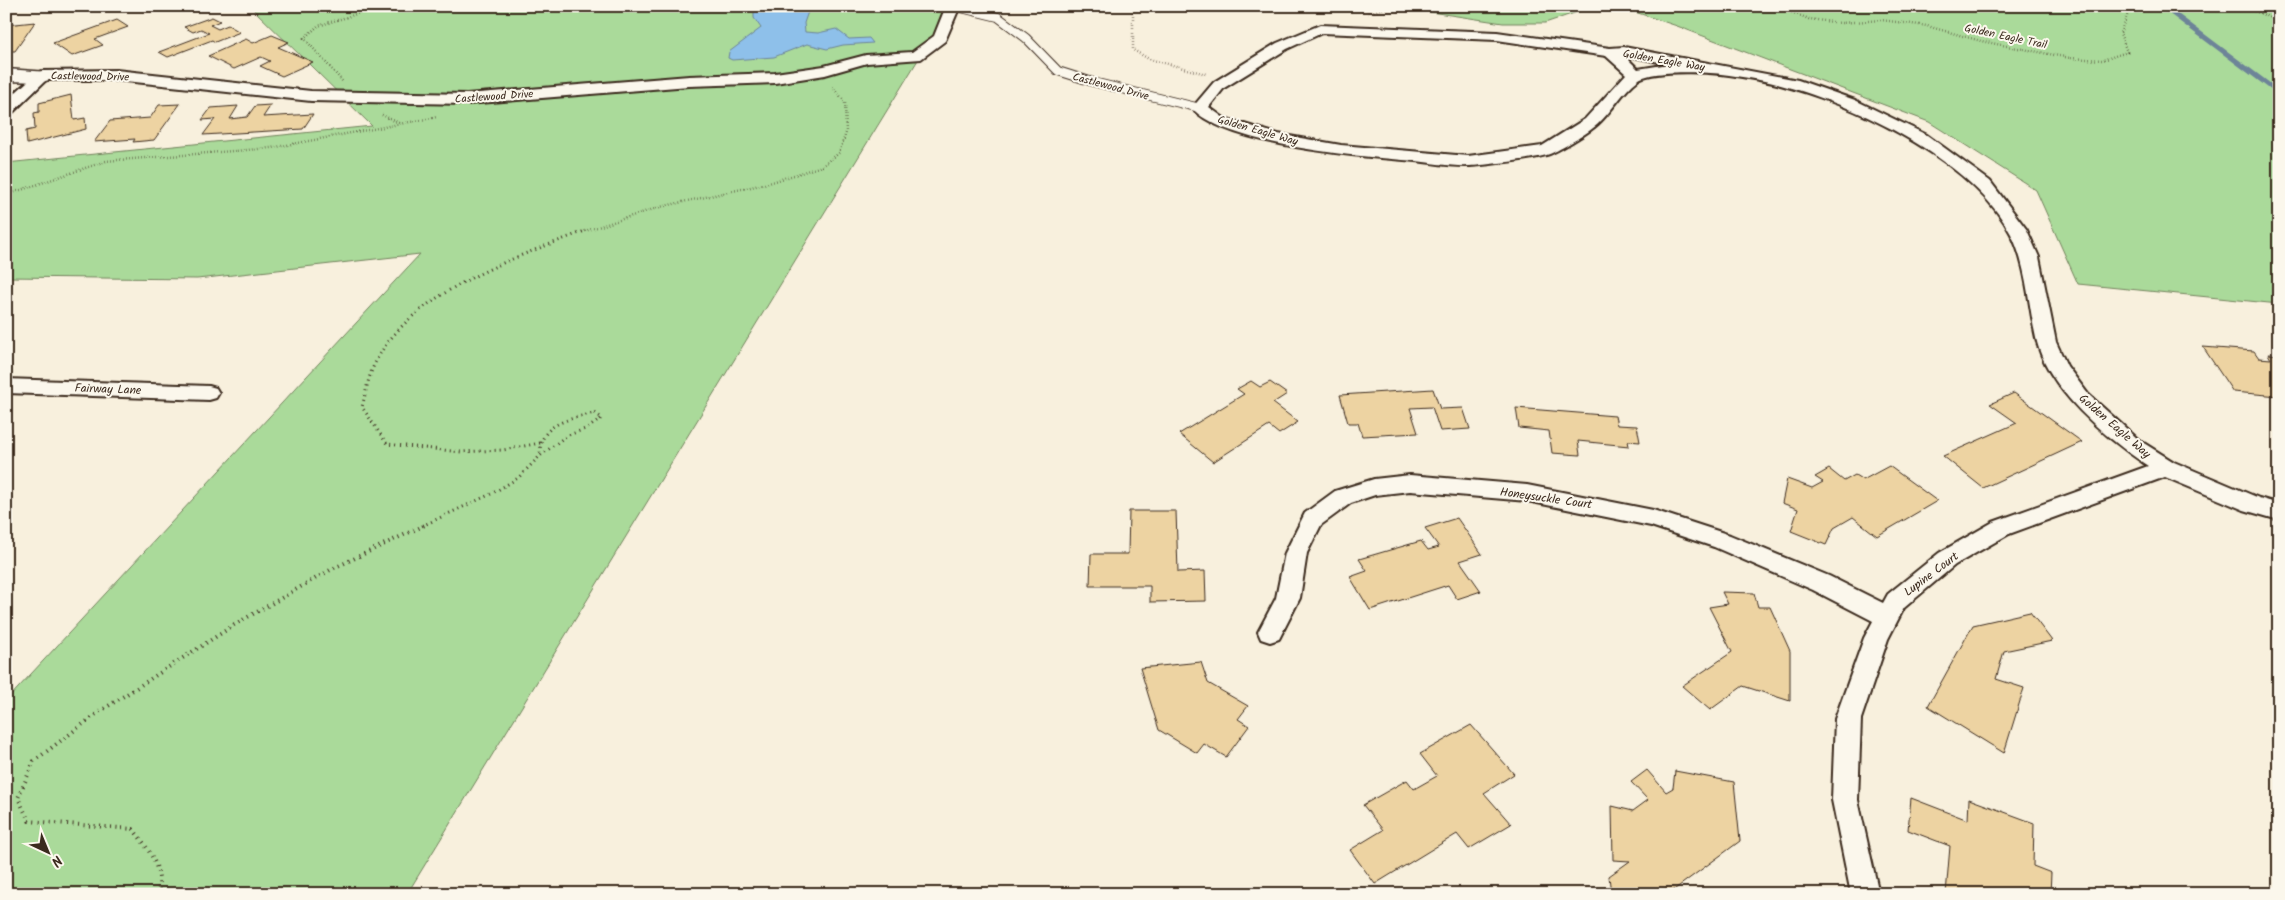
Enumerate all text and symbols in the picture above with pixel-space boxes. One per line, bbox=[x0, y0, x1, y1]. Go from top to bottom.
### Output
street label: Golden Eagle Trail bbox=[1963, 19, 2049, 55]
street label: Golden Eagle Way bbox=[1621, 45, 1707, 77]
street label: Castlewood Drive bbox=[51, 67, 129, 87]
street label: Castlewood Drive bbox=[1070, 68, 1151, 106]
street label: Castlewood Drive bbox=[454, 85, 534, 109]
street label: Golden Eagle Way bbox=[1215, 111, 1301, 151]
street label: Fairway Lane bbox=[74, 379, 142, 400]
street label: Golden Eagle Way bbox=[2074, 390, 2155, 463]
street label: Honeysuckle Court bbox=[1499, 483, 1594, 514]
street label: Lupine Court bbox=[1900, 547, 1963, 601]
north arrow bbox=[22, 828, 72, 878]
text: N bbox=[45, 850, 67, 872]

